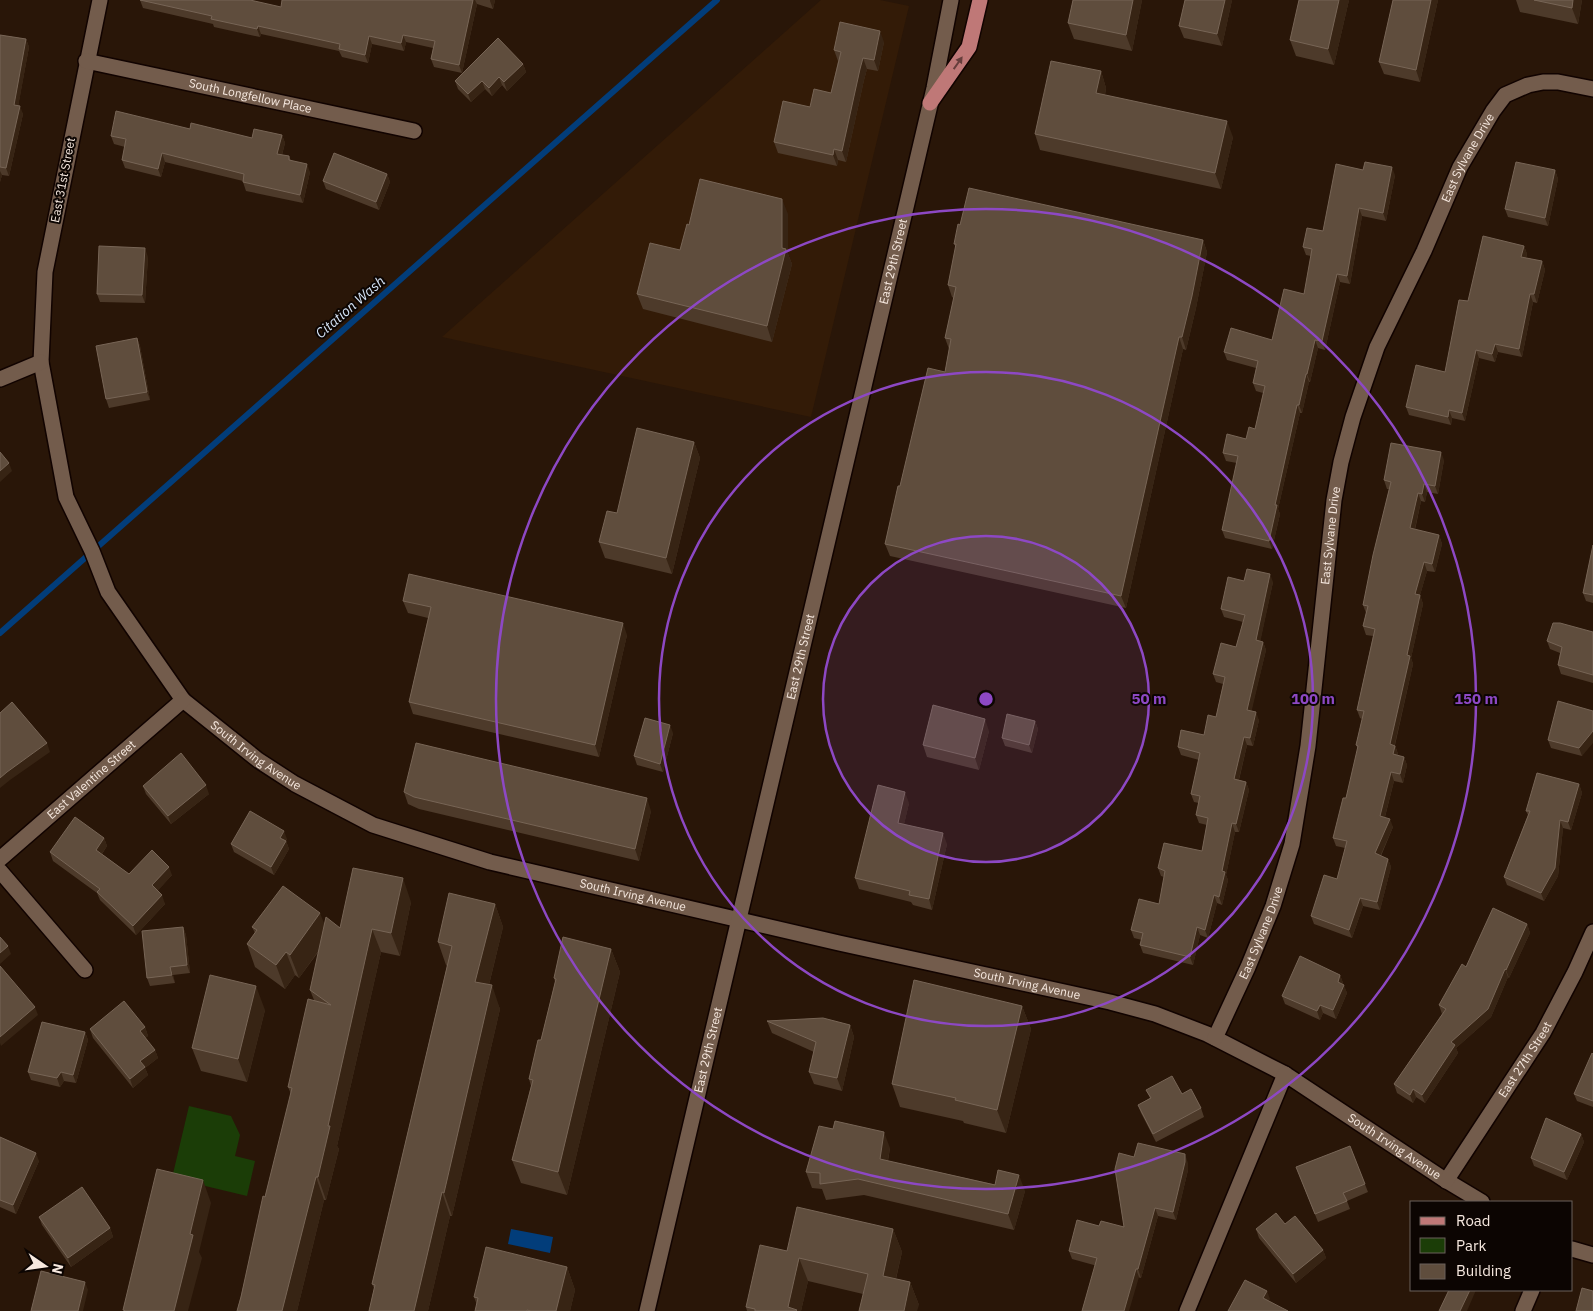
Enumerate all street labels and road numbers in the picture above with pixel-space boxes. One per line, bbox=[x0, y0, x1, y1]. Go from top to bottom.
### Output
street label: South Longfellow Place bbox=[188, 75, 314, 116]
street label: East Sylvane Drive bbox=[1438, 110, 1497, 204]
street label: East 31st Street bbox=[47, 136, 78, 224]
street label: East 29th Street bbox=[875, 217, 910, 306]
street label: East Sylvane Drive bbox=[1317, 485, 1343, 585]
street label: East 29th Street bbox=[783, 612, 817, 701]
street label: South Irving Avenue bbox=[208, 717, 304, 793]
street label: East Valentine Street bbox=[44, 737, 138, 822]
street label: South Irving Avenue bbox=[578, 875, 688, 914]
street label: East Sylvane Drive bbox=[1235, 884, 1286, 981]
street label: South Irving Avenue bbox=[972, 965, 1082, 1002]
street label: East 29th Street bbox=[690, 1006, 725, 1094]
street label: East 27th Street bbox=[1495, 1019, 1555, 1100]
street label: South Irving Avenue bbox=[1345, 1110, 1444, 1183]

